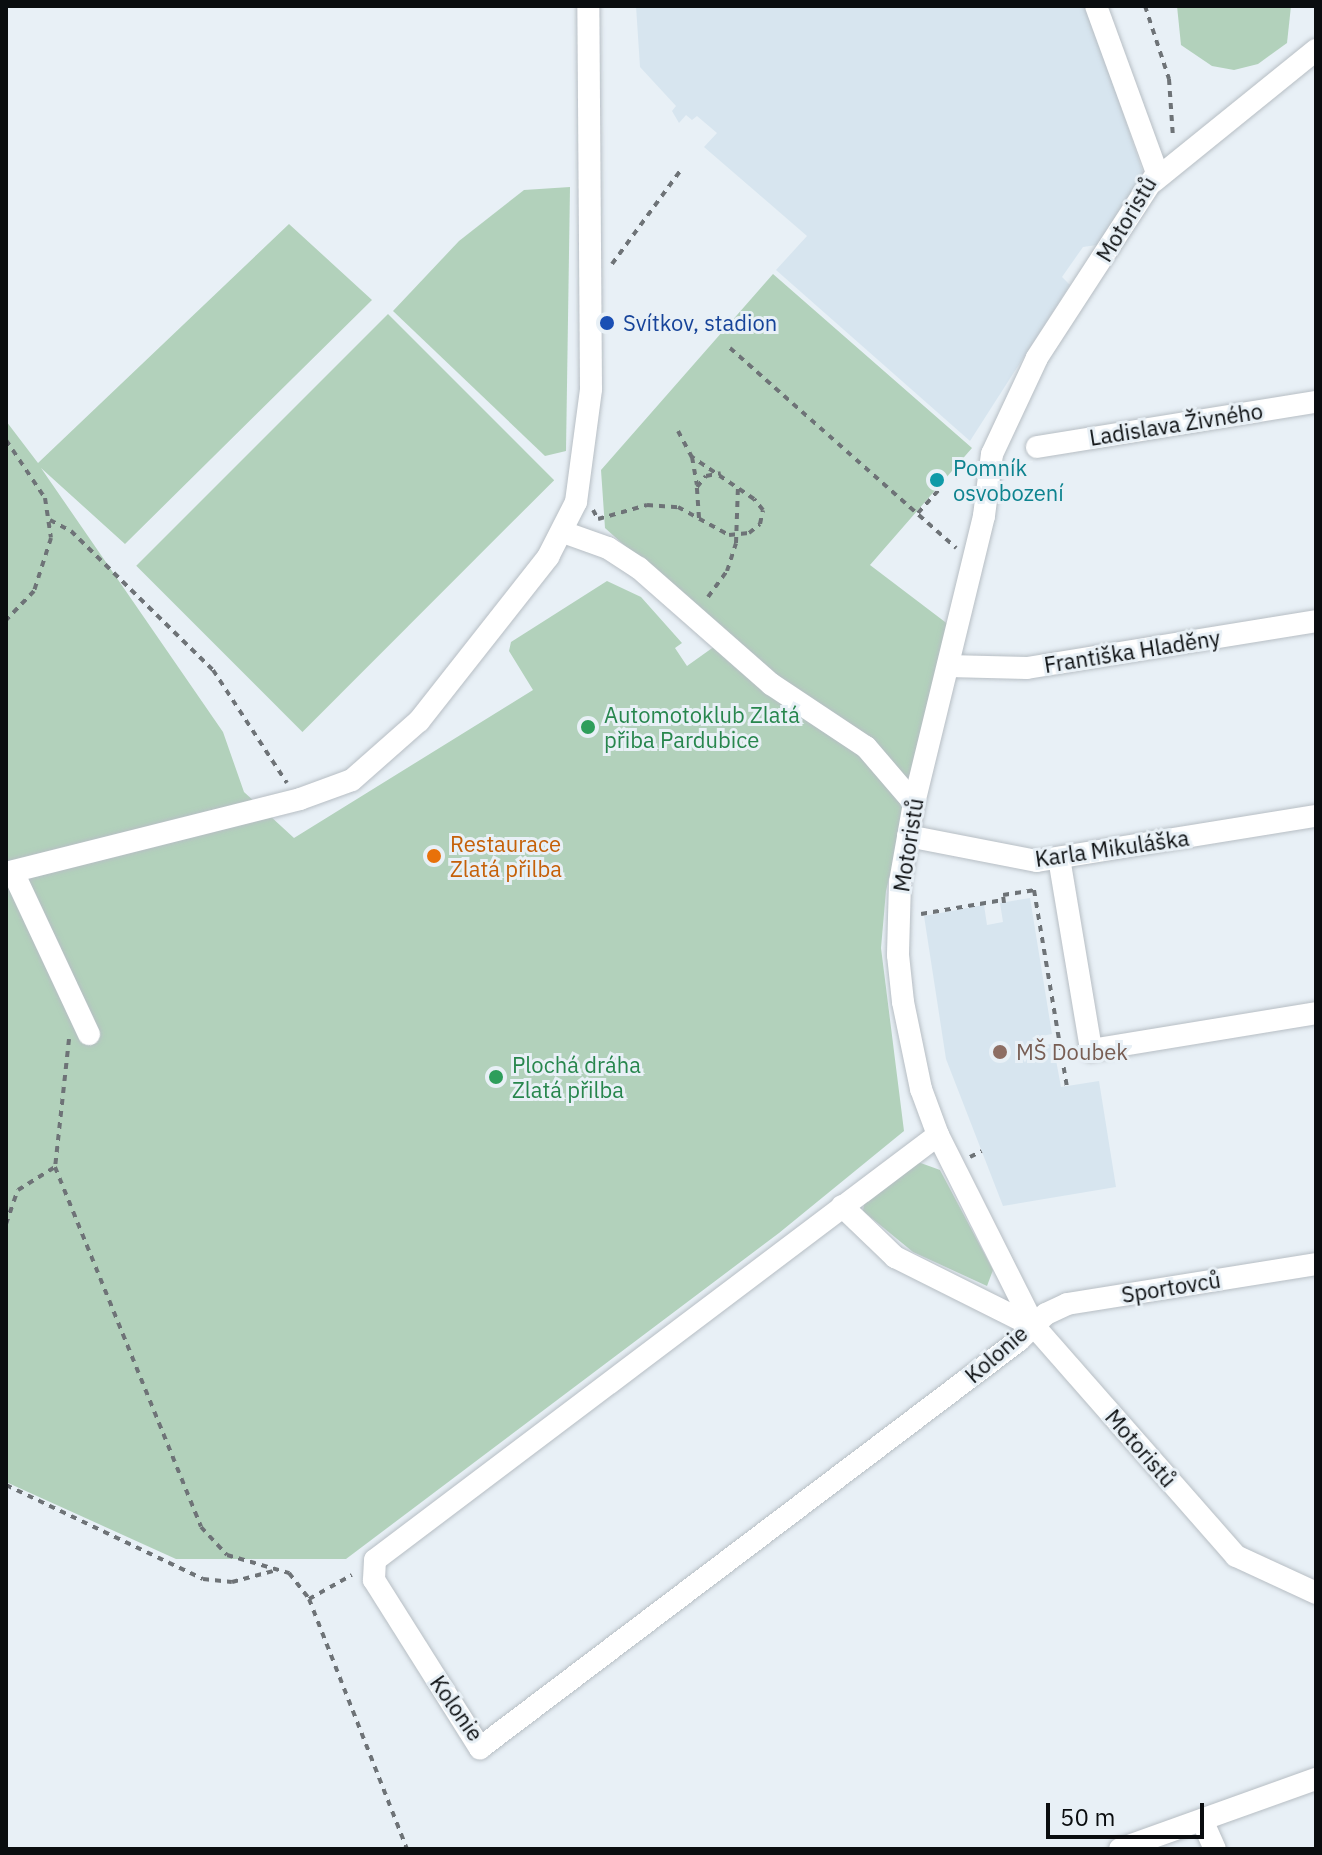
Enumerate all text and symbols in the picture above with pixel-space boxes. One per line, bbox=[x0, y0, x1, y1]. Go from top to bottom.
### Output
street label: Motoristů bbox=[1090, 172, 1162, 266]
place label: Svítkov, stadion bbox=[623, 310, 777, 336]
marker: Svítkov, stadion bbox=[598, 314, 616, 332]
street label: Ladislava Živného bbox=[1087, 397, 1265, 451]
place label: Pomník osvobození bbox=[953, 454, 1064, 506]
marker: Pomník osvobození bbox=[928, 471, 946, 489]
street label: Františka Hladěny bbox=[1042, 624, 1222, 678]
place label: Automotoklub Zlatá přiba Pardubice bbox=[604, 701, 800, 752]
marker: Automotoklub Zlatá přiba Pardubice bbox=[579, 718, 597, 736]
street label: Motoristů bbox=[888, 796, 928, 894]
street label: Karla Mikuláška bbox=[1033, 824, 1191, 872]
place label: Restaurace Zlatá přilba bbox=[450, 830, 562, 882]
marker: Restaurace Zlatá přilba bbox=[425, 847, 443, 865]
place label: MŠ Doubek bbox=[1016, 1039, 1128, 1065]
marker: MŠ Doubek bbox=[991, 1043, 1009, 1061]
place label: Plochá dráha Zlatá přilba bbox=[512, 1051, 641, 1102]
marker: Plochá dráha Zlatá přilba bbox=[487, 1068, 505, 1086]
street label: Sportovců bbox=[1120, 1266, 1222, 1308]
street label: Kolonie bbox=[959, 1320, 1033, 1388]
street label: Motoristů bbox=[1100, 1404, 1182, 1492]
street label: Kolonie bbox=[425, 1670, 489, 1746]
scale bar bbox=[1050, 1787, 1208, 1837]
text: 50 m bbox=[1060, 1801, 1115, 1833]

